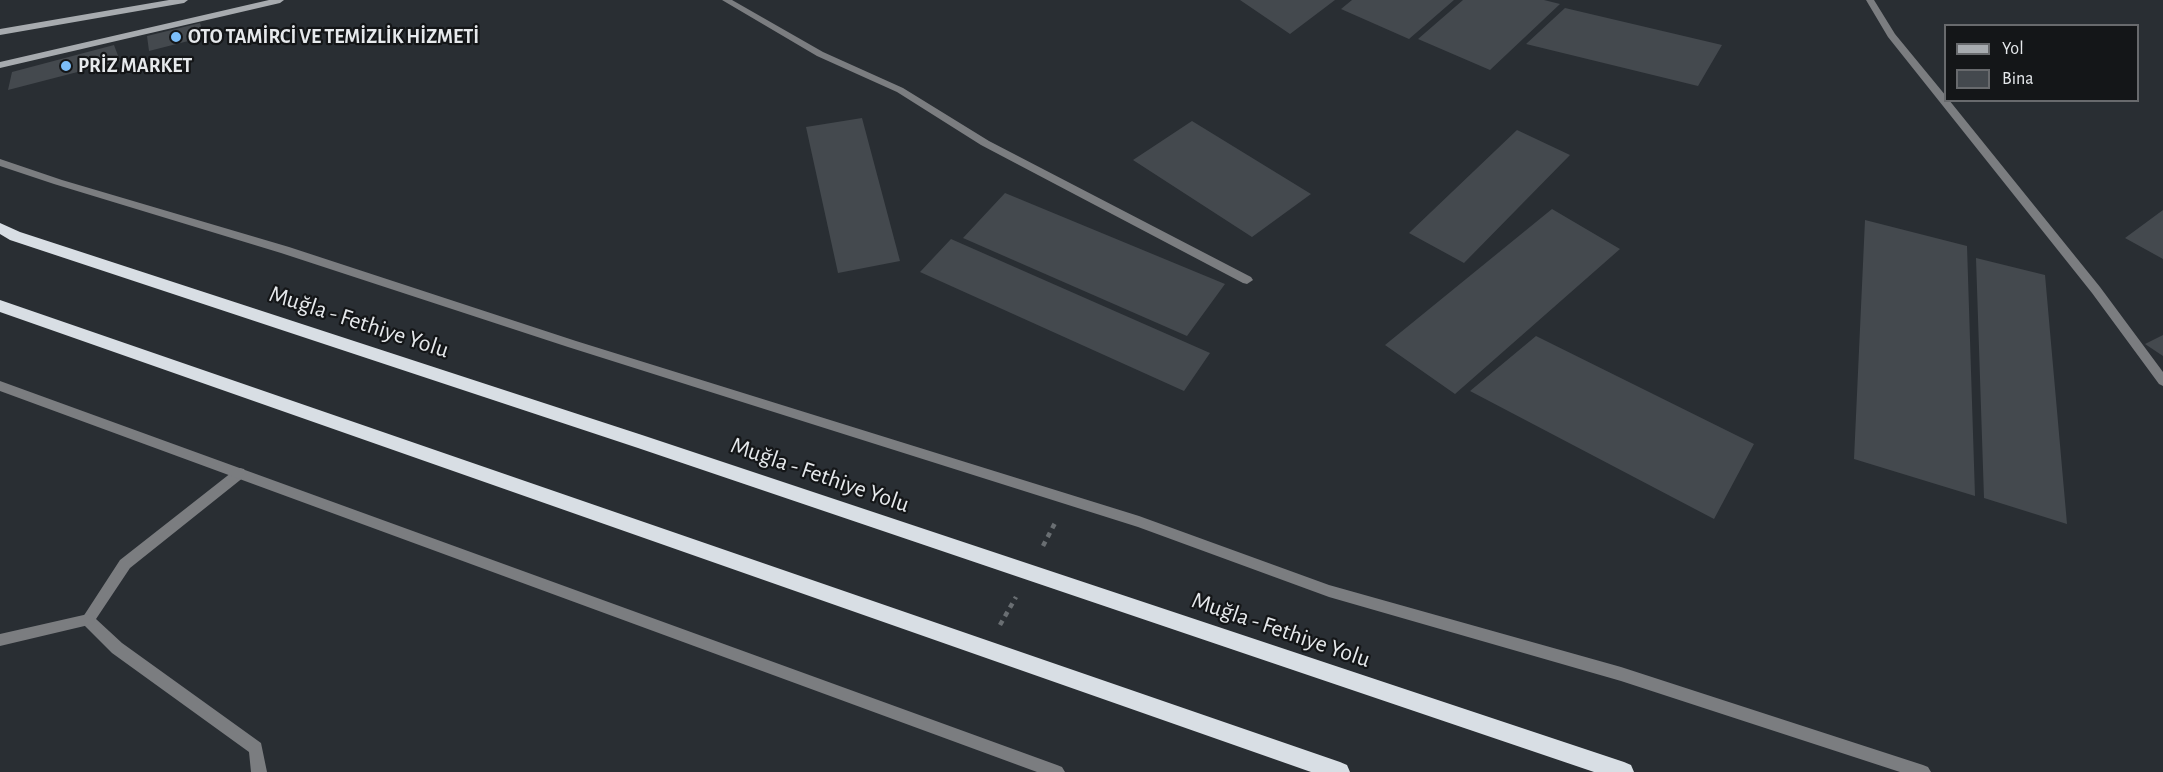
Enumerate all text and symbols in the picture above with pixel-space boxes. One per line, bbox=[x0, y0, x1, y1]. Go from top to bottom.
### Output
legend bbox=[1944, 24, 2139, 102]
place label: OTO TAMİRCİ VE TEMİZLİK HİZMETİ bbox=[188, 25, 479, 49]
marker: OTO TAMİRCİ VE TEMİZLİK HİZMETİ bbox=[169, 30, 183, 44]
text: Yol bbox=[2002, 40, 2024, 58]
place label: PRİZ MARKET bbox=[78, 54, 192, 78]
marker: PRİZ MARKET bbox=[59, 59, 73, 73]
text: Bina bbox=[2002, 70, 2034, 88]
street label: Muğla - Fethiye Yolu bbox=[266, 279, 452, 365]
street label: Muğla - Fethiye Yolu bbox=[727, 431, 913, 519]
street label: Muğla - Fethiye Yolu bbox=[1188, 586, 1374, 674]

